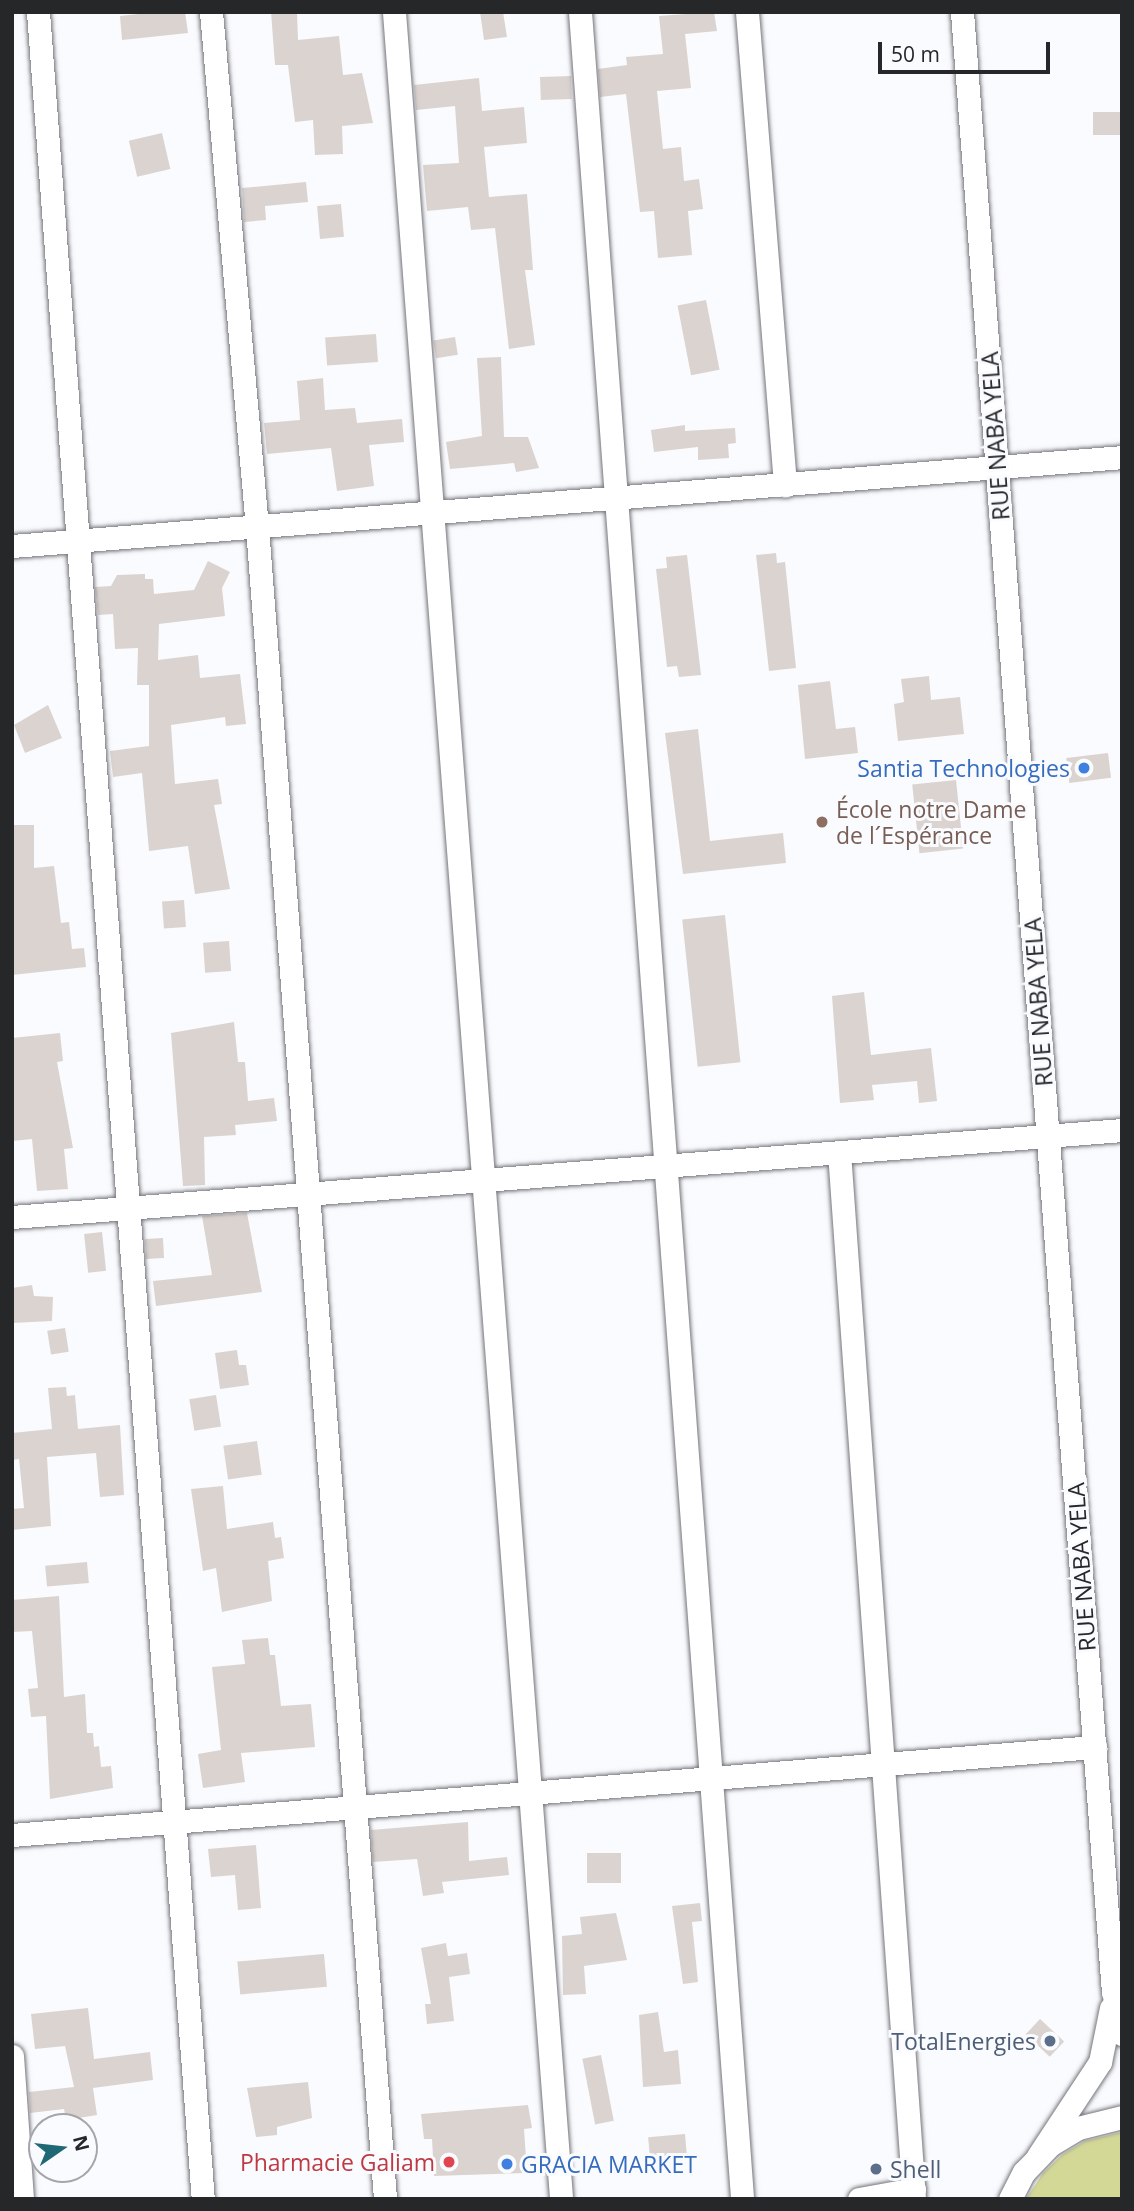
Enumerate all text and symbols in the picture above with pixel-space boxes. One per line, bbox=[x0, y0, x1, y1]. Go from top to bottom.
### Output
scale bar bbox=[882, 28, 1054, 72]
text: 50 m bbox=[891, 40, 940, 68]
street label: RUE NABA YELA bbox=[975, 351, 1015, 521]
place label: Santia Technologies bbox=[857, 754, 1070, 782]
marker: Santia Technologies bbox=[1076, 760, 1092, 776]
place label: École notre Dame de l´Espérance bbox=[836, 795, 1026, 849]
marker: École notre Dame de l´Espérance bbox=[814, 814, 830, 830]
street label: RUE NABA YELA bbox=[1018, 917, 1058, 1087]
street label: RUE NABA YELA bbox=[1061, 1482, 1101, 1652]
place label: TotalEnergies bbox=[891, 2027, 1036, 2055]
marker: TotalEnergies bbox=[1042, 2033, 1058, 2049]
north arrow bbox=[28, 2113, 98, 2183]
text: N bbox=[67, 2133, 96, 2154]
place label: Pharmacie Galiam bbox=[240, 2148, 435, 2176]
place label: GRACIA MARKET bbox=[521, 2150, 697, 2178]
marker: Pharmacie Galiam bbox=[441, 2154, 457, 2170]
place label: Shell bbox=[890, 2155, 941, 2183]
marker: GRACIA MARKET bbox=[499, 2156, 515, 2172]
marker: Shell bbox=[868, 2161, 884, 2177]

